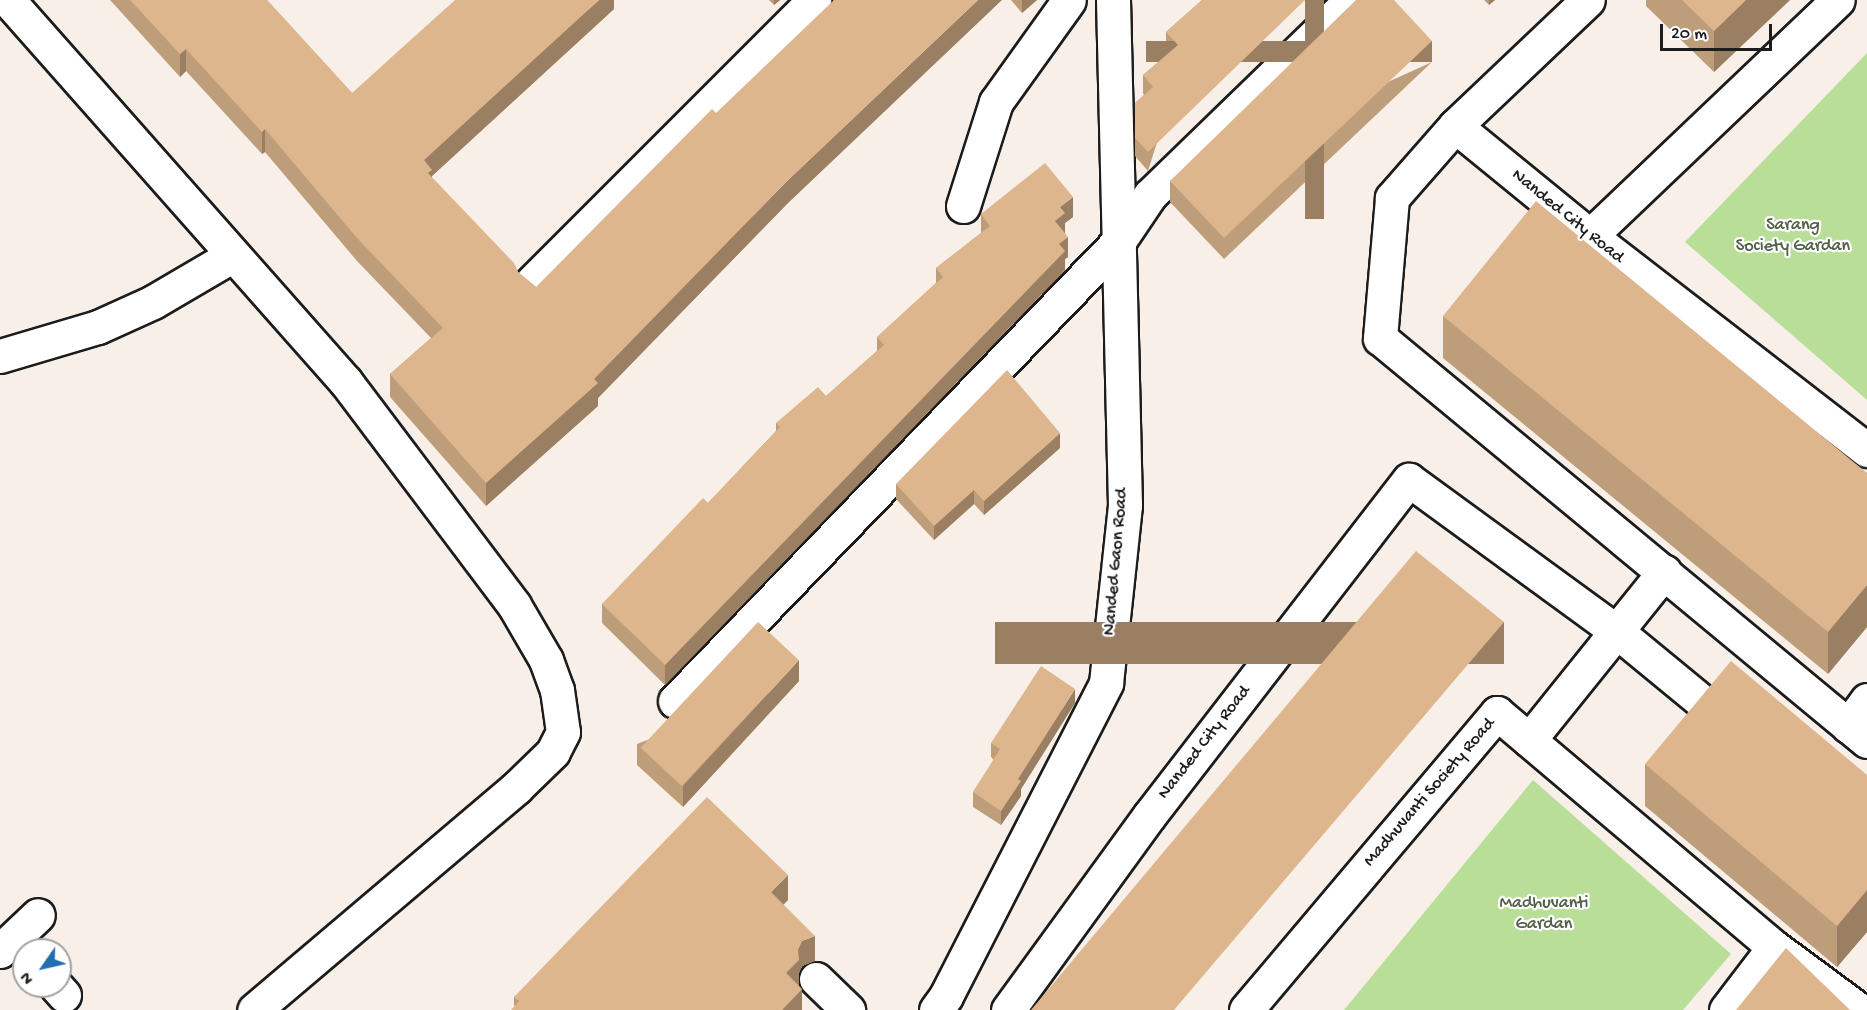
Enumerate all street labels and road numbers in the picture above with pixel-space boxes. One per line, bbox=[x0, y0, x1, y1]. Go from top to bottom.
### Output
street label: Nanded City Road bbox=[1506, 165, 1628, 269]
street label: Nanded Gaon Road bbox=[1100, 487, 1134, 637]
street label: Nanded City Road bbox=[1154, 682, 1256, 804]
street label: Madhuvanti Society Road bbox=[1360, 714, 1500, 872]

